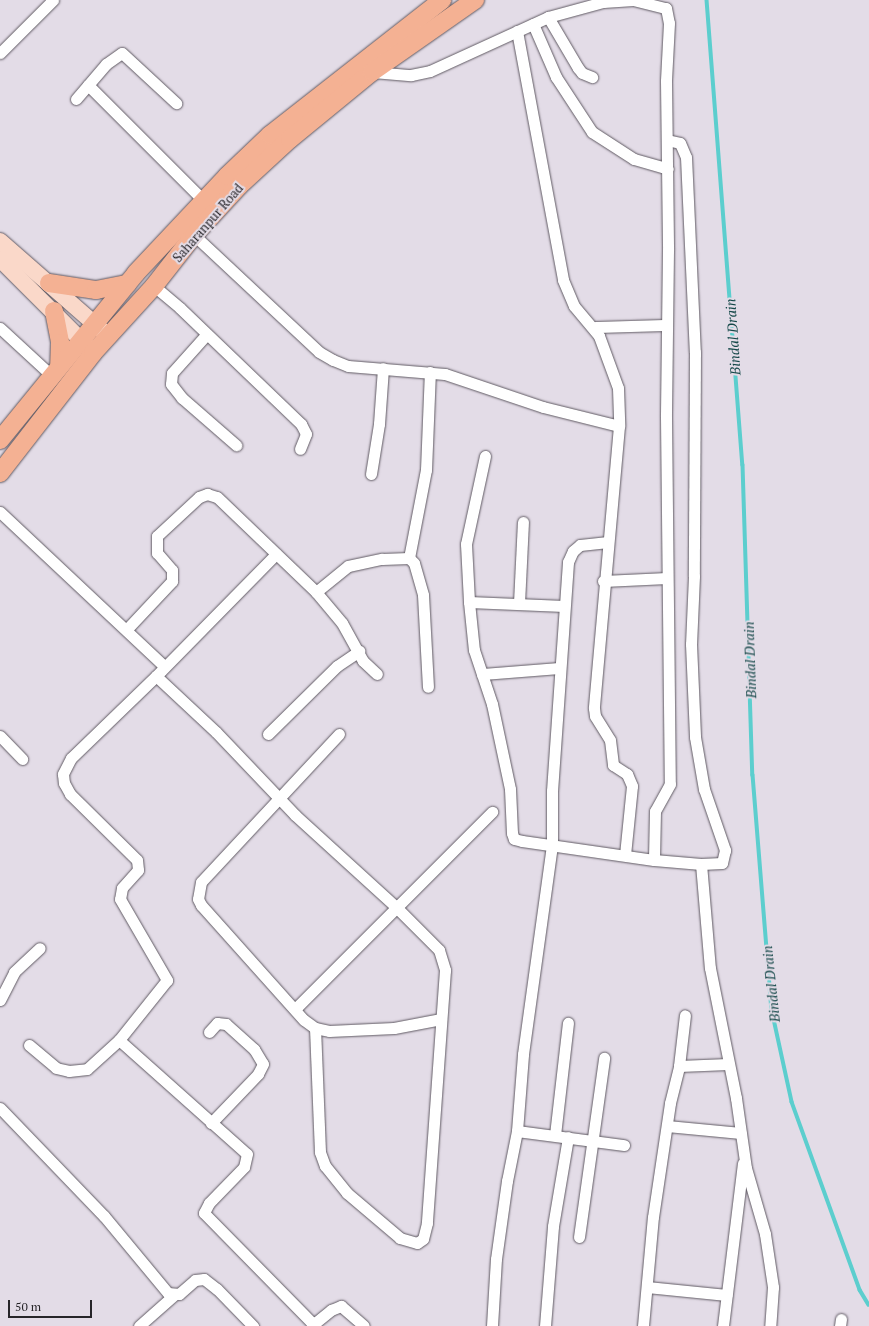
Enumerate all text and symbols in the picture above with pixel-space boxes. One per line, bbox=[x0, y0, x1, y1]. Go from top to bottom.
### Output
street label: Saharanpur Road bbox=[170, 181, 246, 265]
water label: Bindal Drain bbox=[722, 298, 744, 376]
water label: Bindal Drain bbox=[740, 621, 760, 699]
water label: Bindal Drain bbox=[759, 945, 783, 1023]
scale bar bbox=[10, 1292, 94, 1318]
text: 50 m bbox=[15, 1299, 41, 1314]

